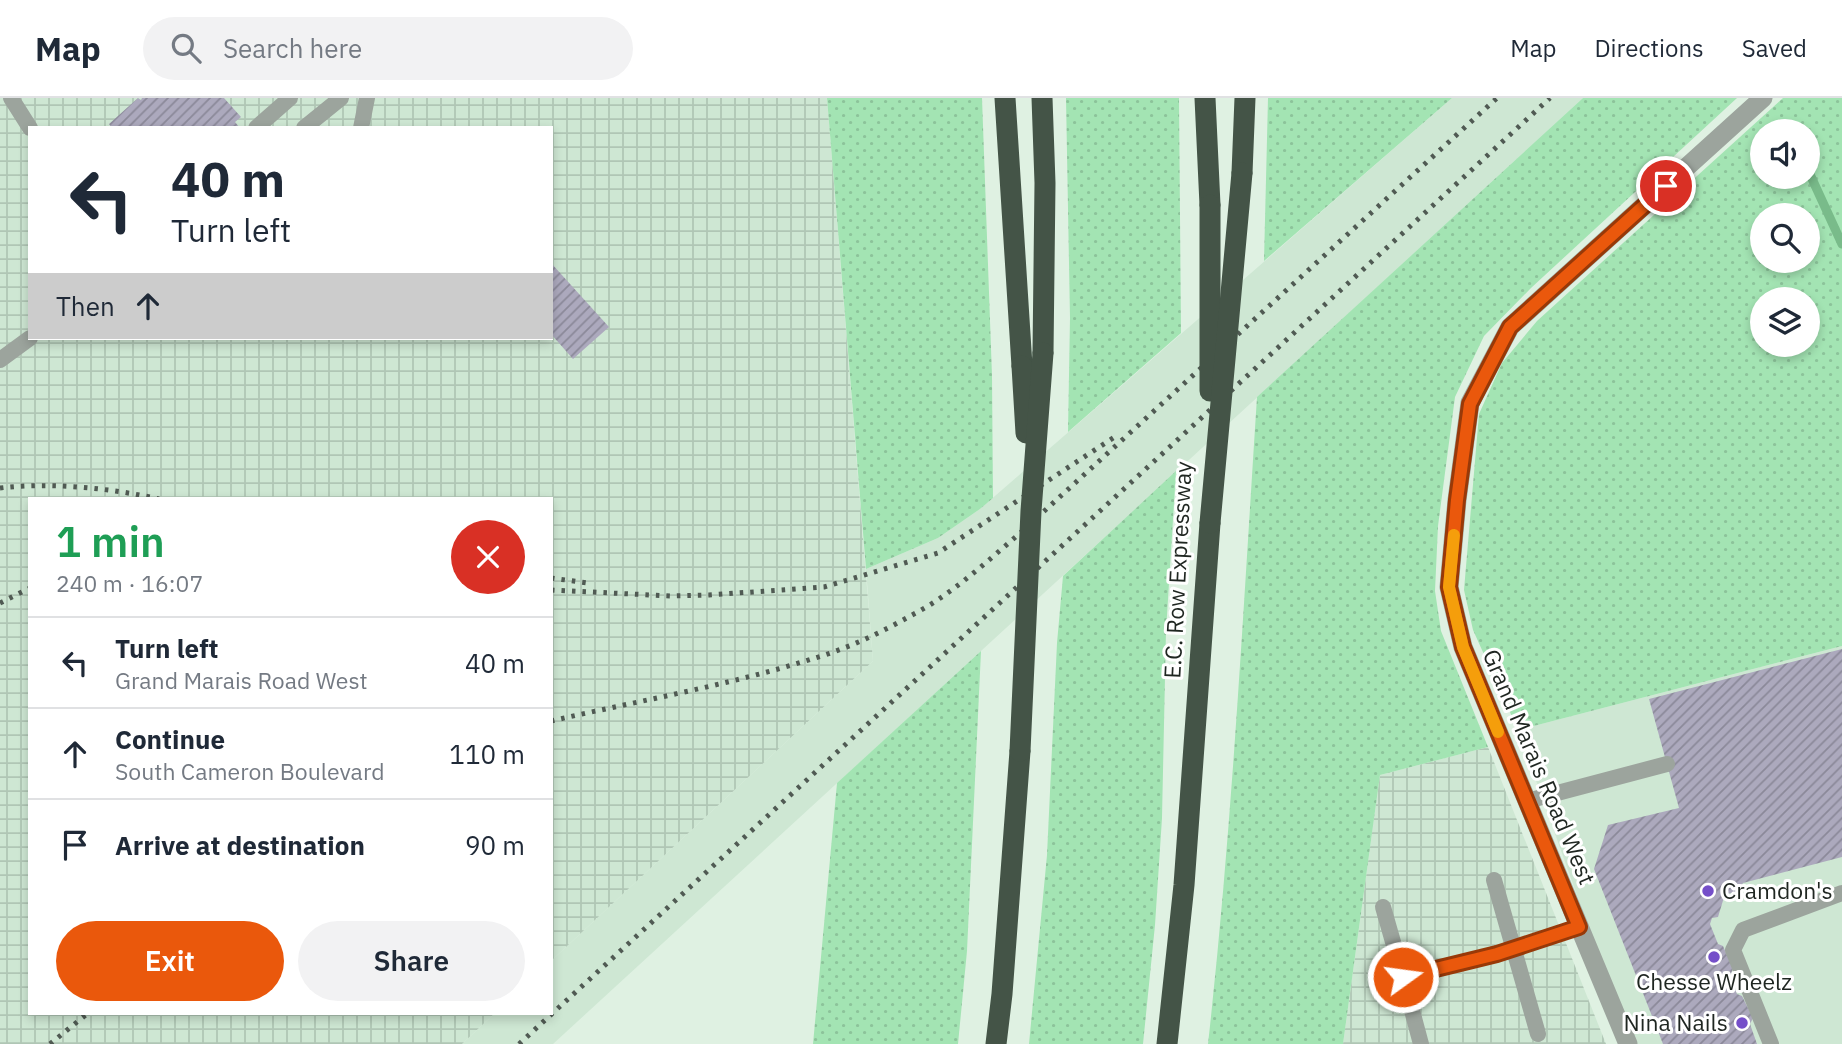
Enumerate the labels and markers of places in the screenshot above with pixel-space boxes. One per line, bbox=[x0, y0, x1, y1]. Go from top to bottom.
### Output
pin bbox=[1636, 156, 1696, 216]
place label: Cramdon's bbox=[1722, 875, 1833, 905]
marker: Cramdon's bbox=[1700, 883, 1716, 899]
marker: Chesse Wheelz bbox=[1706, 949, 1722, 965]
place label: Chesse Wheelz bbox=[1636, 966, 1792, 996]
place label: Nina Nails bbox=[1623, 1007, 1728, 1037]
marker: Nina Nails bbox=[1734, 1015, 1750, 1031]

